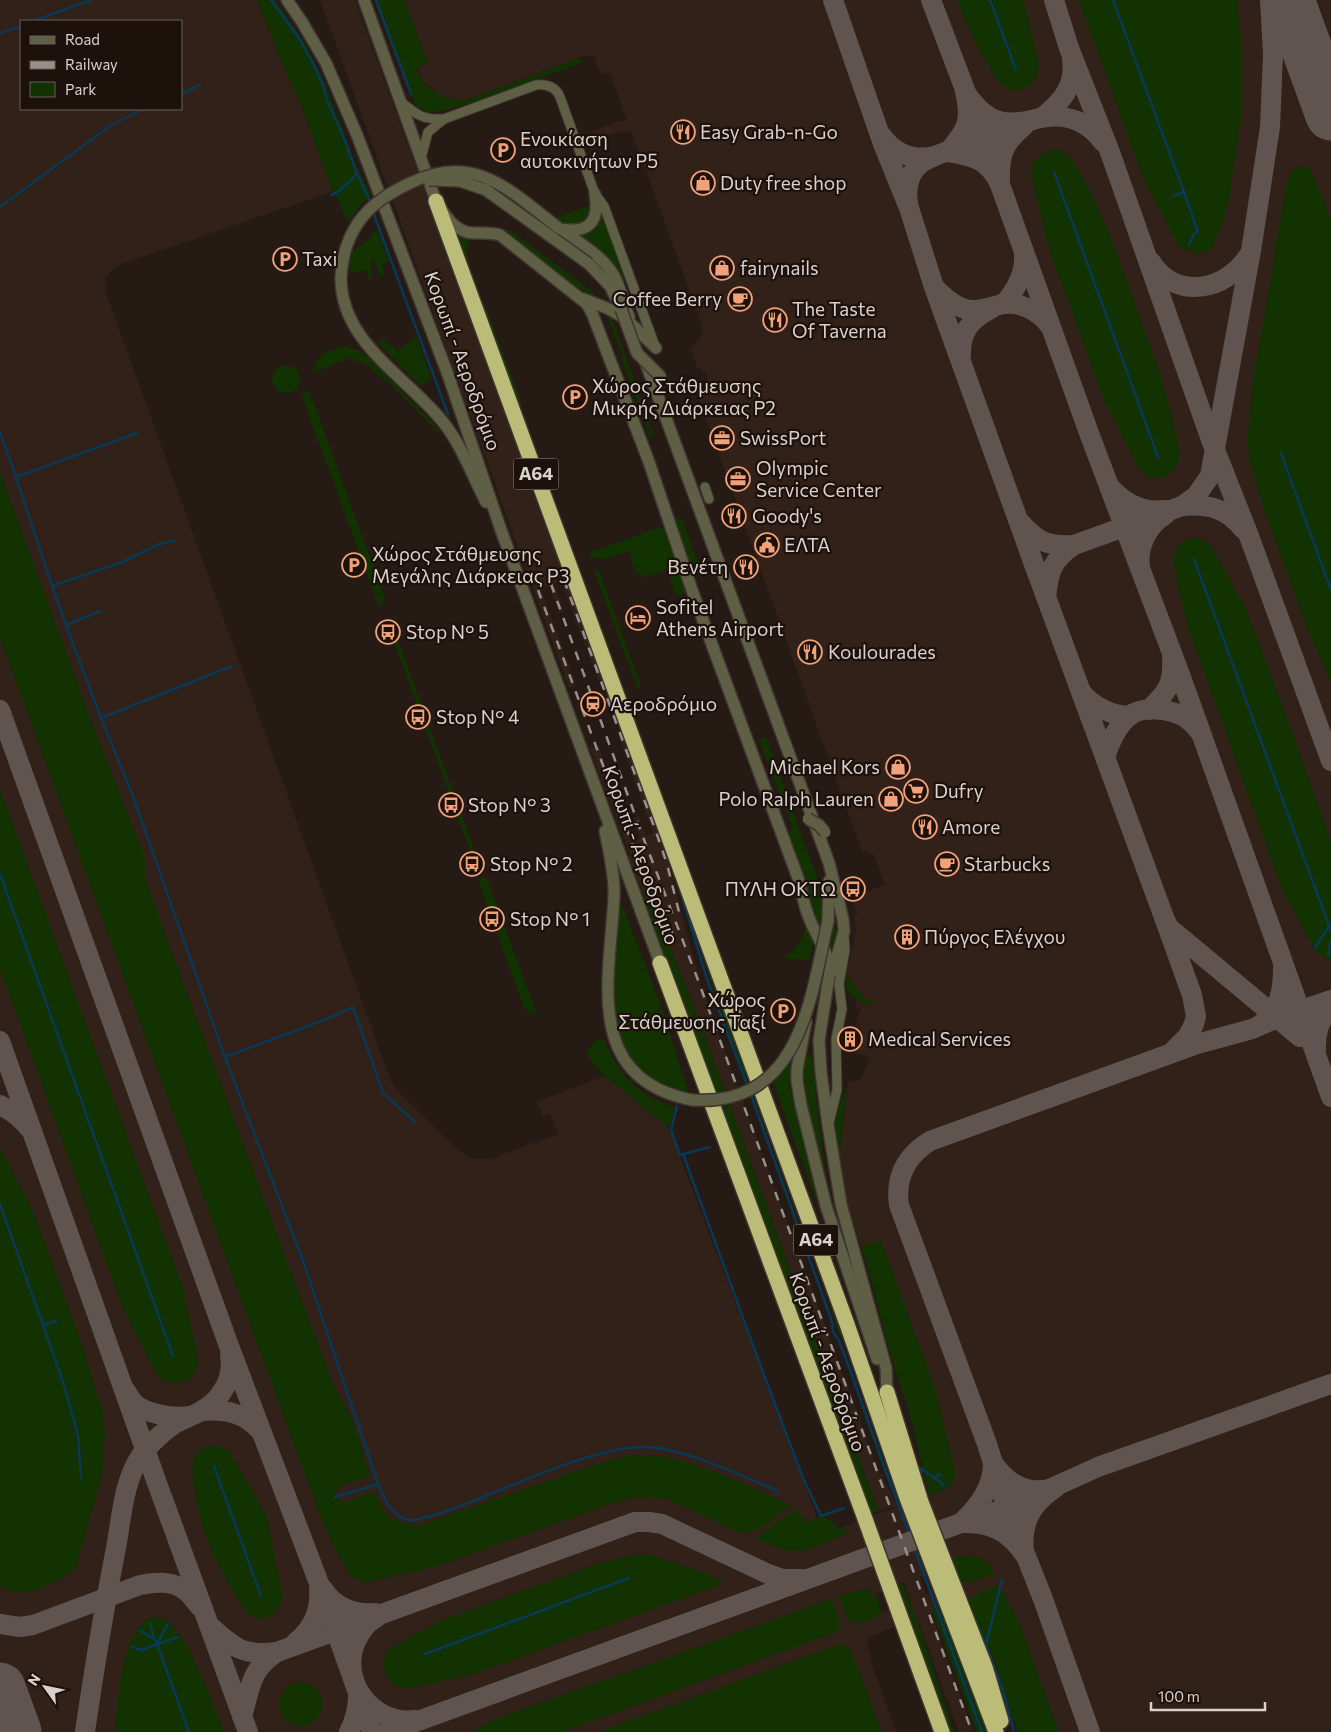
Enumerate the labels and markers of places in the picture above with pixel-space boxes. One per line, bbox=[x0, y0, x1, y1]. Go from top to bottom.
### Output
restaurant icon: Easy Grab-n-Go bbox=[670, 119, 696, 145]
place label: Easy Grab-n-Go bbox=[700, 120, 838, 143]
place label: Ενοικίαση αυτοκινήτων P5 bbox=[520, 127, 658, 172]
parking icon: Ενοικίαση αυτοκινήτων P5 bbox=[490, 137, 516, 163]
shop icon: Duty free shop bbox=[690, 170, 716, 196]
place label: Duty free shop bbox=[720, 171, 846, 194]
parking icon: Taxi bbox=[272, 246, 298, 272]
place label: Taxi bbox=[302, 247, 337, 270]
shop icon: fairynails bbox=[709, 255, 735, 281]
place label: fairynails bbox=[740, 256, 819, 279]
cafe icon: Coffee Berry bbox=[727, 286, 753, 312]
place label: Coffee Berry bbox=[613, 287, 722, 310]
place label: The Taste Of Taverna bbox=[792, 297, 887, 342]
restaurant icon: The Taste Of Taverna bbox=[762, 307, 788, 333]
place label: Χώρος Στάθμευσης Μικρής Διάρκειας P2 bbox=[592, 374, 776, 419]
parking icon: Χώρος Στάθμευσης Μικρής Διάρκειας P2 bbox=[562, 384, 588, 410]
office icon: SwissPort bbox=[709, 425, 735, 451]
place label: SwissPort bbox=[740, 426, 827, 449]
place label: Olympic Service Center bbox=[756, 456, 882, 501]
office icon: Olympic Service Center bbox=[725, 466, 751, 492]
restaurant icon: Goody's bbox=[721, 503, 747, 529]
place label: Goody's bbox=[752, 504, 822, 527]
public building icon: ΕΛΤΑ bbox=[754, 532, 780, 558]
place label: ΕΛΤΑ bbox=[784, 533, 830, 556]
place label: Χώρος Στάθμευσης Μεγάλης Διάρκειας P3 bbox=[372, 542, 570, 587]
parking icon: Χώρος Στάθμευσης Μεγάλης Διάρκειας P3 bbox=[341, 552, 367, 578]
restaurant icon: Βενέτη bbox=[733, 554, 759, 580]
place label: Βενέτη bbox=[667, 555, 728, 578]
place label: Sofitel Athens Airport bbox=[656, 595, 784, 640]
hotel icon: Sofitel Athens Airport bbox=[625, 605, 651, 631]
bus stop icon: Stop N° 5 bbox=[375, 619, 401, 645]
place label: Stop N° 5 bbox=[406, 620, 489, 643]
restaurant icon: Koulourades bbox=[797, 639, 823, 665]
place label: Koulourades bbox=[828, 640, 936, 663]
station icon: Αεροδρόμιο bbox=[580, 691, 606, 717]
place label: Αεροδρόμιο bbox=[610, 692, 717, 715]
bus stop icon: Stop N° 4 bbox=[405, 704, 431, 730]
place label: Stop N° 4 bbox=[436, 705, 519, 728]
shop icon: Michael Kors bbox=[885, 754, 911, 780]
place label: Michael Kors bbox=[769, 755, 880, 778]
supermarket icon: Dufry bbox=[903, 778, 929, 804]
place label: Dufry bbox=[934, 779, 984, 802]
shop icon: Polo Ralph Lauren bbox=[878, 786, 904, 812]
place label: Polo Ralph Lauren bbox=[718, 787, 874, 810]
bus stop icon: Stop N° 3 bbox=[438, 792, 464, 818]
place label: Stop N° 3 bbox=[468, 793, 551, 816]
restaurant icon: Amore bbox=[912, 814, 938, 840]
place label: Amore bbox=[942, 815, 1000, 838]
bus stop icon: Stop N° 2 bbox=[459, 851, 485, 877]
cafe icon: Starbucks bbox=[934, 851, 960, 877]
place label: Stop N° 2 bbox=[490, 852, 572, 875]
place label: Starbucks bbox=[964, 852, 1050, 875]
bus stop icon: ΠΥΛΗ ΟΚΤΩ bbox=[840, 876, 866, 902]
place label: ΠΥΛΗ ΟΚΤΩ bbox=[725, 877, 836, 900]
bus stop icon: Stop N° 1 bbox=[479, 906, 505, 932]
place label: Stop N° 1 bbox=[510, 907, 590, 930]
building icon: Πύργος Ελέγχου bbox=[894, 924, 920, 950]
place label: Πύργος Ελέγχου bbox=[924, 925, 1065, 948]
place label: Χώρος Στάθμευσης Ταξί bbox=[618, 988, 766, 1033]
parking icon: Χώρος Στάθμευσης Ταξί bbox=[770, 998, 796, 1024]
building icon: Medical Services bbox=[837, 1026, 863, 1052]
place label: Medical Services bbox=[868, 1027, 1011, 1050]

